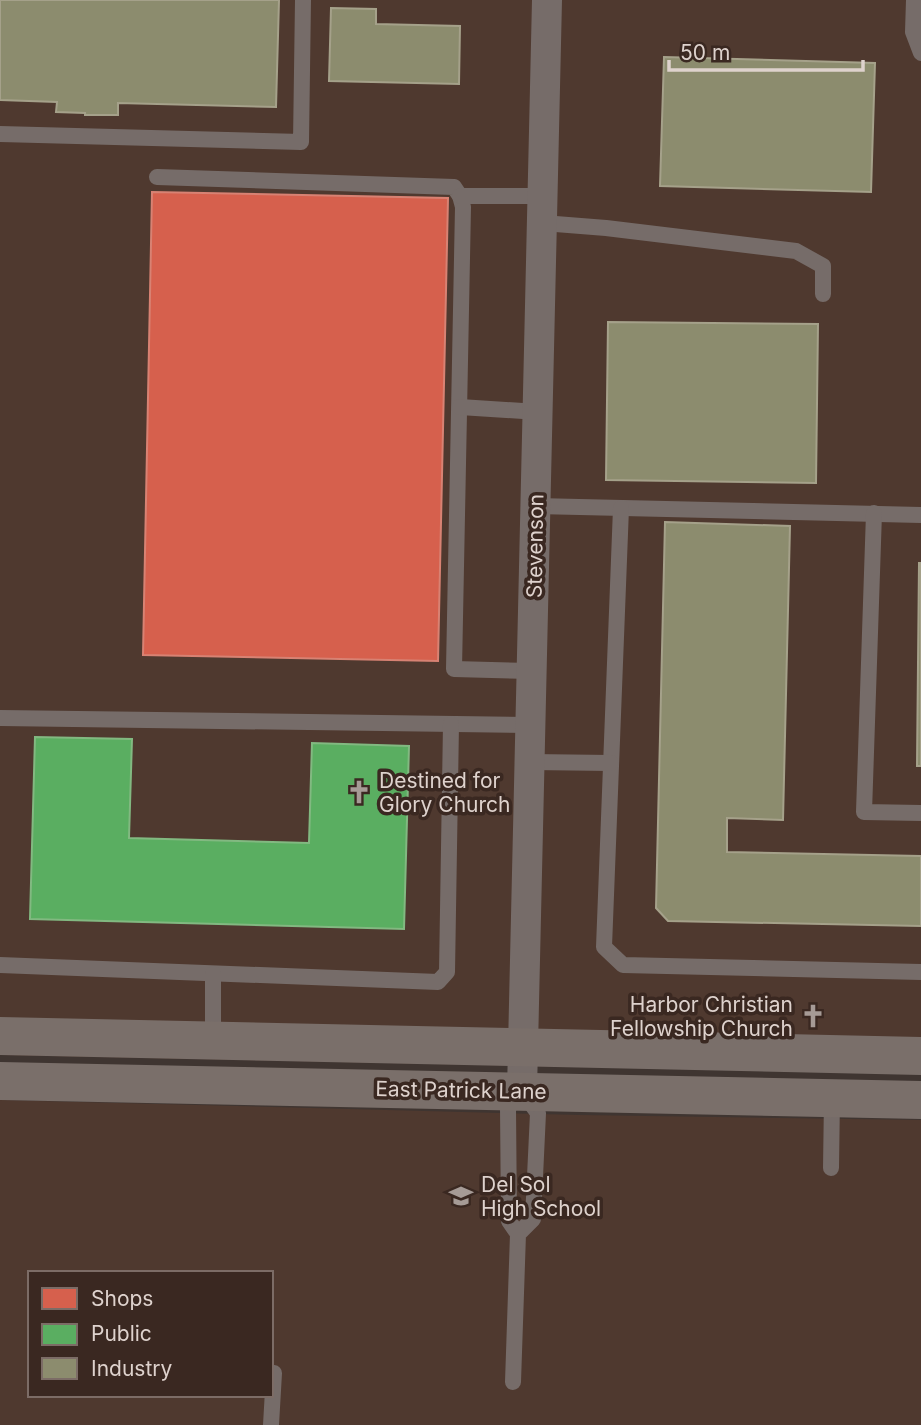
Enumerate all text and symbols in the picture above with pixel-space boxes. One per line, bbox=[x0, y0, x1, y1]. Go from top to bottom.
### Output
scale bar bbox=[669, 28, 863, 72]
text: 50 m bbox=[680, 40, 730, 65]
street label: Stevenson bbox=[522, 494, 548, 598]
place label: Destined for Glory Church bbox=[379, 768, 510, 817]
church icon: Destined for Glory Church bbox=[345, 778, 373, 806]
place label: Harbor Christian Fellowship Church bbox=[610, 992, 793, 1041]
church icon: Harbor Christian Fellowship Church bbox=[799, 1002, 827, 1030]
street label: East Patrick Lane bbox=[375, 1076, 547, 1104]
place label: Del Sol High School bbox=[481, 1172, 601, 1221]
school or university icon: Del Sol High School bbox=[447, 1182, 475, 1210]
legend bbox=[28, 1271, 273, 1397]
text: Shops bbox=[91, 1286, 153, 1311]
text: Public bbox=[91, 1321, 152, 1346]
text: Industry bbox=[91, 1356, 173, 1381]

